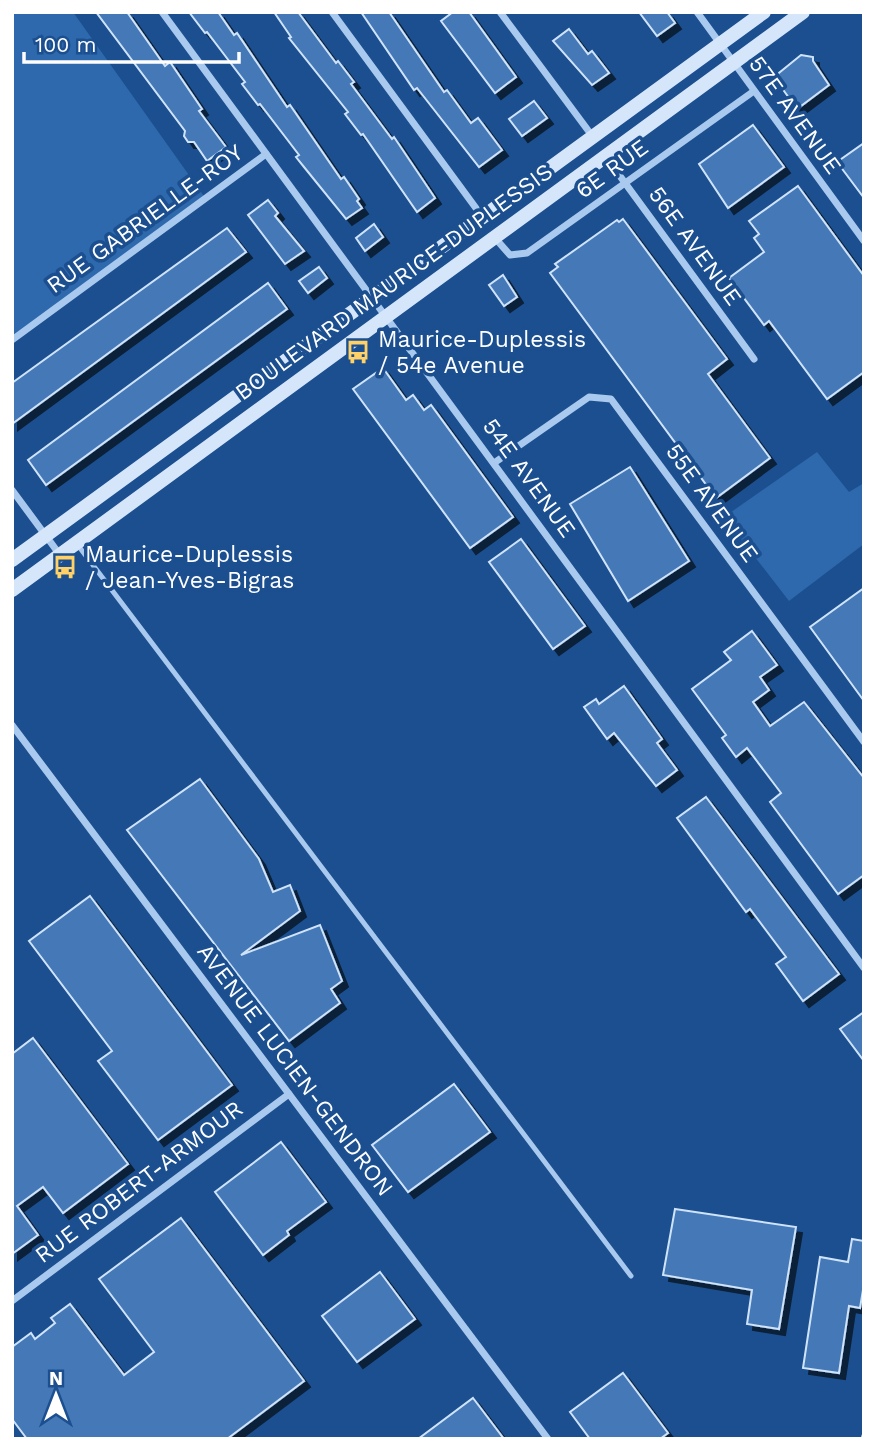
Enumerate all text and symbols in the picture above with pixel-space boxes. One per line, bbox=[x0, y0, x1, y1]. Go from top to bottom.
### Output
scale bar bbox=[24, 21, 240, 65]
text: 100 m bbox=[35, 32, 97, 57]
street label: 57E AVENUE bbox=[743, 51, 847, 179]
street label: 6E RUE bbox=[571, 134, 653, 204]
street label: RUE GABRIELLE-ROY bbox=[42, 139, 248, 299]
street label: BOULEVARD MAURICE-DUPLESSIS bbox=[230, 158, 558, 406]
street label: 56E AVENUE bbox=[643, 181, 747, 311]
place label: Maurice-Duplessis / 54e Avenue bbox=[378, 326, 586, 379]
bus stop icon: Maurice-Duplessis / 54e Avenue bbox=[344, 338, 372, 366]
street label: 54E AVENUE bbox=[477, 413, 581, 543]
street label: 55E AVENUE bbox=[660, 439, 764, 567]
place label: Maurice-Duplessis / Jean-Yves-Bigras bbox=[85, 541, 294, 594]
bus stop icon: Maurice-Duplessis / Jean-Yves-Bigras bbox=[51, 553, 79, 581]
street label: AVENUE LUCIEN-GENDRON bbox=[191, 939, 399, 1201]
street label: RUE ROBERT-ARMOUR bbox=[30, 1095, 248, 1269]
north arrow bbox=[21, 1360, 91, 1430]
text: N bbox=[49, 1367, 63, 1390]

